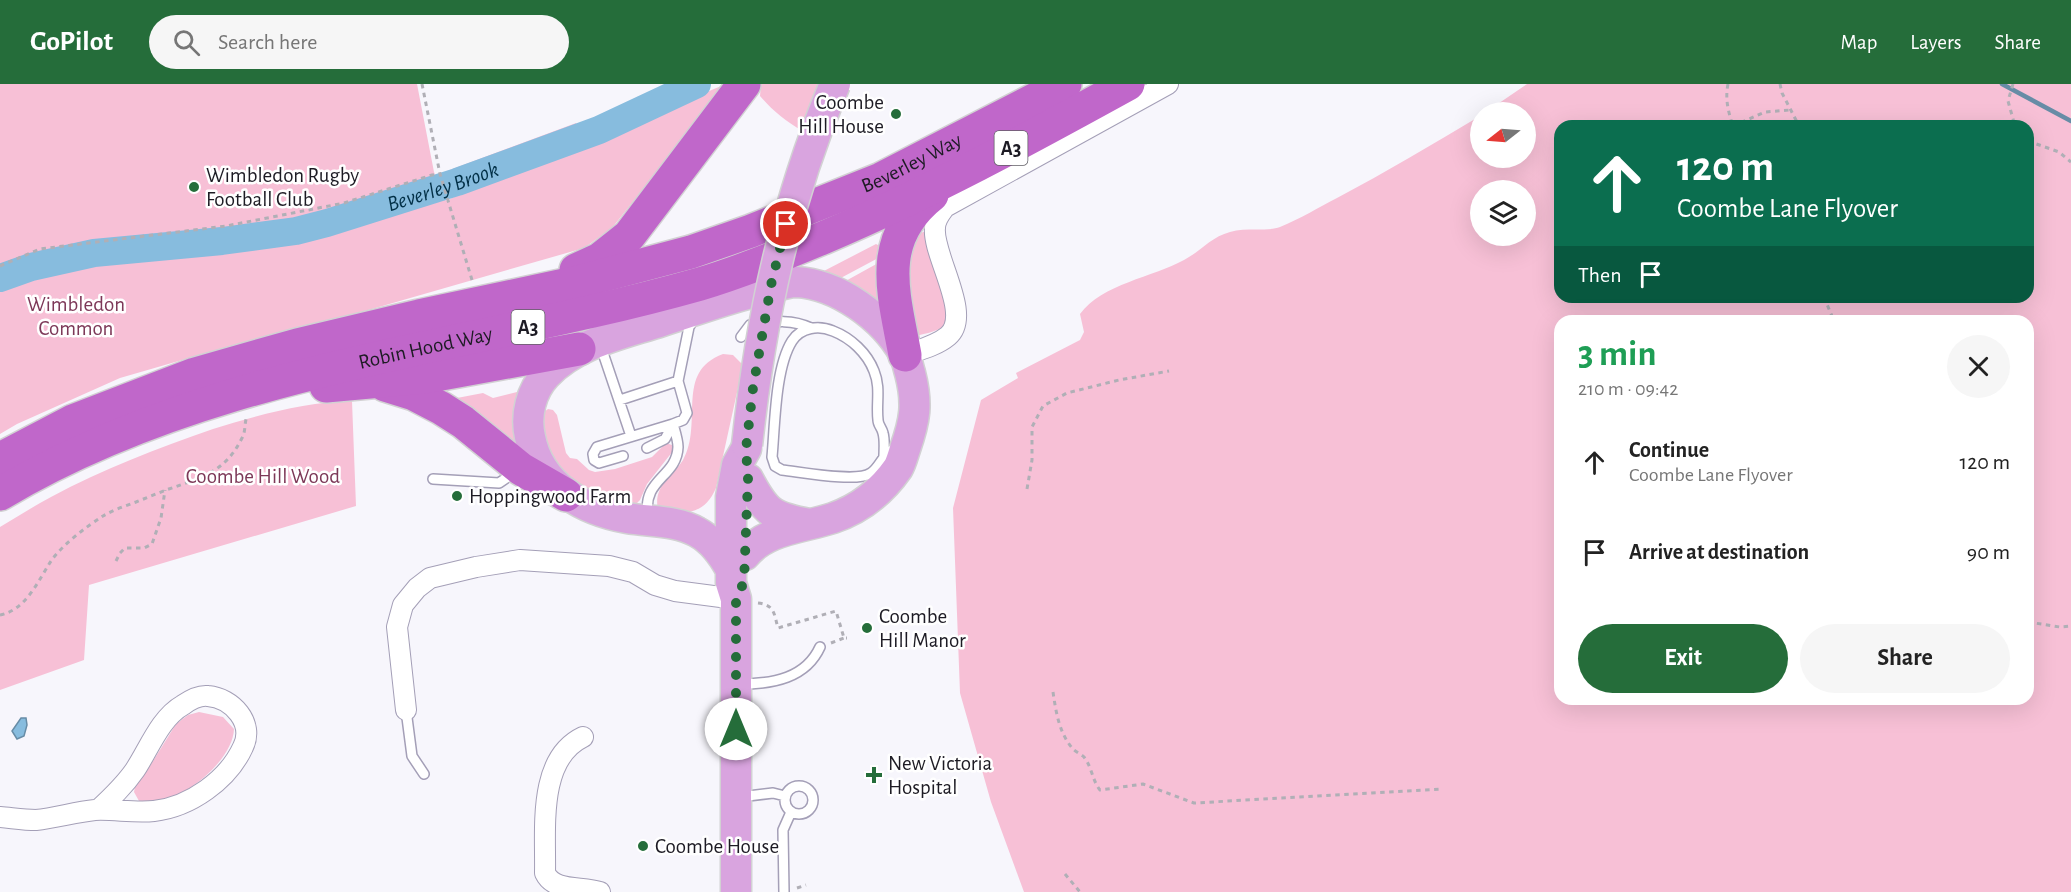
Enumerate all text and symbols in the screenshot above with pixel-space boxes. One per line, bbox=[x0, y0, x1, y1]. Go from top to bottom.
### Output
search box bbox=[149, 15, 569, 69]
icon: search bbox=[170, 26, 203, 59]
text: GoPilot bbox=[30, 28, 113, 56]
text: Search here bbox=[218, 31, 318, 53]
text: Map bbox=[1841, 32, 1877, 53]
text: Layers bbox=[1910, 32, 1961, 53]
text: Share bbox=[1994, 32, 2041, 53]
place label: Coombe Hill House bbox=[798, 92, 884, 137]
north arrow bbox=[1470, 102, 1536, 168]
map controls bbox=[1470, 102, 1536, 246]
marker: Coombe Hill House bbox=[889, 107, 903, 121]
street label: Beverley Way bbox=[859, 129, 965, 197]
road number: A3 bbox=[994, 131, 1028, 165]
icon: ahead bbox=[1578, 144, 1656, 222]
text: 120 m bbox=[1677, 146, 1774, 188]
water label: Beverley Brook bbox=[384, 158, 502, 215]
place label: Wimbledon Rugby Football Club bbox=[206, 165, 359, 210]
marker: Wimbledon Rugby Football Club bbox=[187, 180, 201, 194]
button: layers bbox=[1470, 180, 1536, 246]
text: Coombe Lane Flyover bbox=[1677, 195, 1898, 222]
pin bbox=[760, 198, 811, 249]
icon: arrive bbox=[769, 207, 802, 240]
icon: arrive bbox=[1634, 258, 1667, 291]
text: Then bbox=[1578, 264, 1622, 286]
park label: Wimbledon Common bbox=[27, 294, 125, 339]
road number: A3 bbox=[512, 310, 544, 344]
street label: Robin Hood Way bbox=[357, 323, 494, 373]
button: close bbox=[1947, 335, 2010, 398]
text: 3 min bbox=[1578, 336, 1656, 372]
text: 210 m · 09:42 bbox=[1578, 379, 1678, 399]
text: Continue bbox=[1629, 439, 1709, 461]
icon: ahead bbox=[1578, 446, 1611, 479]
text: 120 m bbox=[1960, 451, 2010, 473]
text: Coombe Lane Flyover bbox=[1629, 465, 1793, 485]
park label: Coombe Hill Wood bbox=[186, 466, 340, 487]
place label: Hoppingwood Farm bbox=[469, 486, 631, 507]
marker: Hoppingwood Farm bbox=[450, 489, 464, 503]
icon: arrive bbox=[1578, 536, 1611, 569]
text: Arrive at destination bbox=[1629, 541, 1809, 563]
text: 90 m bbox=[1967, 541, 2010, 563]
place label: Coombe Hill Manor bbox=[879, 606, 966, 651]
marker: Coombe Hill Manor bbox=[860, 621, 874, 635]
button: Exit bbox=[1578, 624, 1788, 693]
button: Share bbox=[1800, 624, 2010, 693]
position arrow bbox=[704, 697, 768, 761]
place label: New Victoria Hospital bbox=[888, 753, 993, 798]
marker: New Victoria Hospital bbox=[865, 766, 883, 784]
place label: Coombe House bbox=[655, 836, 779, 857]
marker: Coombe House bbox=[636, 839, 650, 853]

